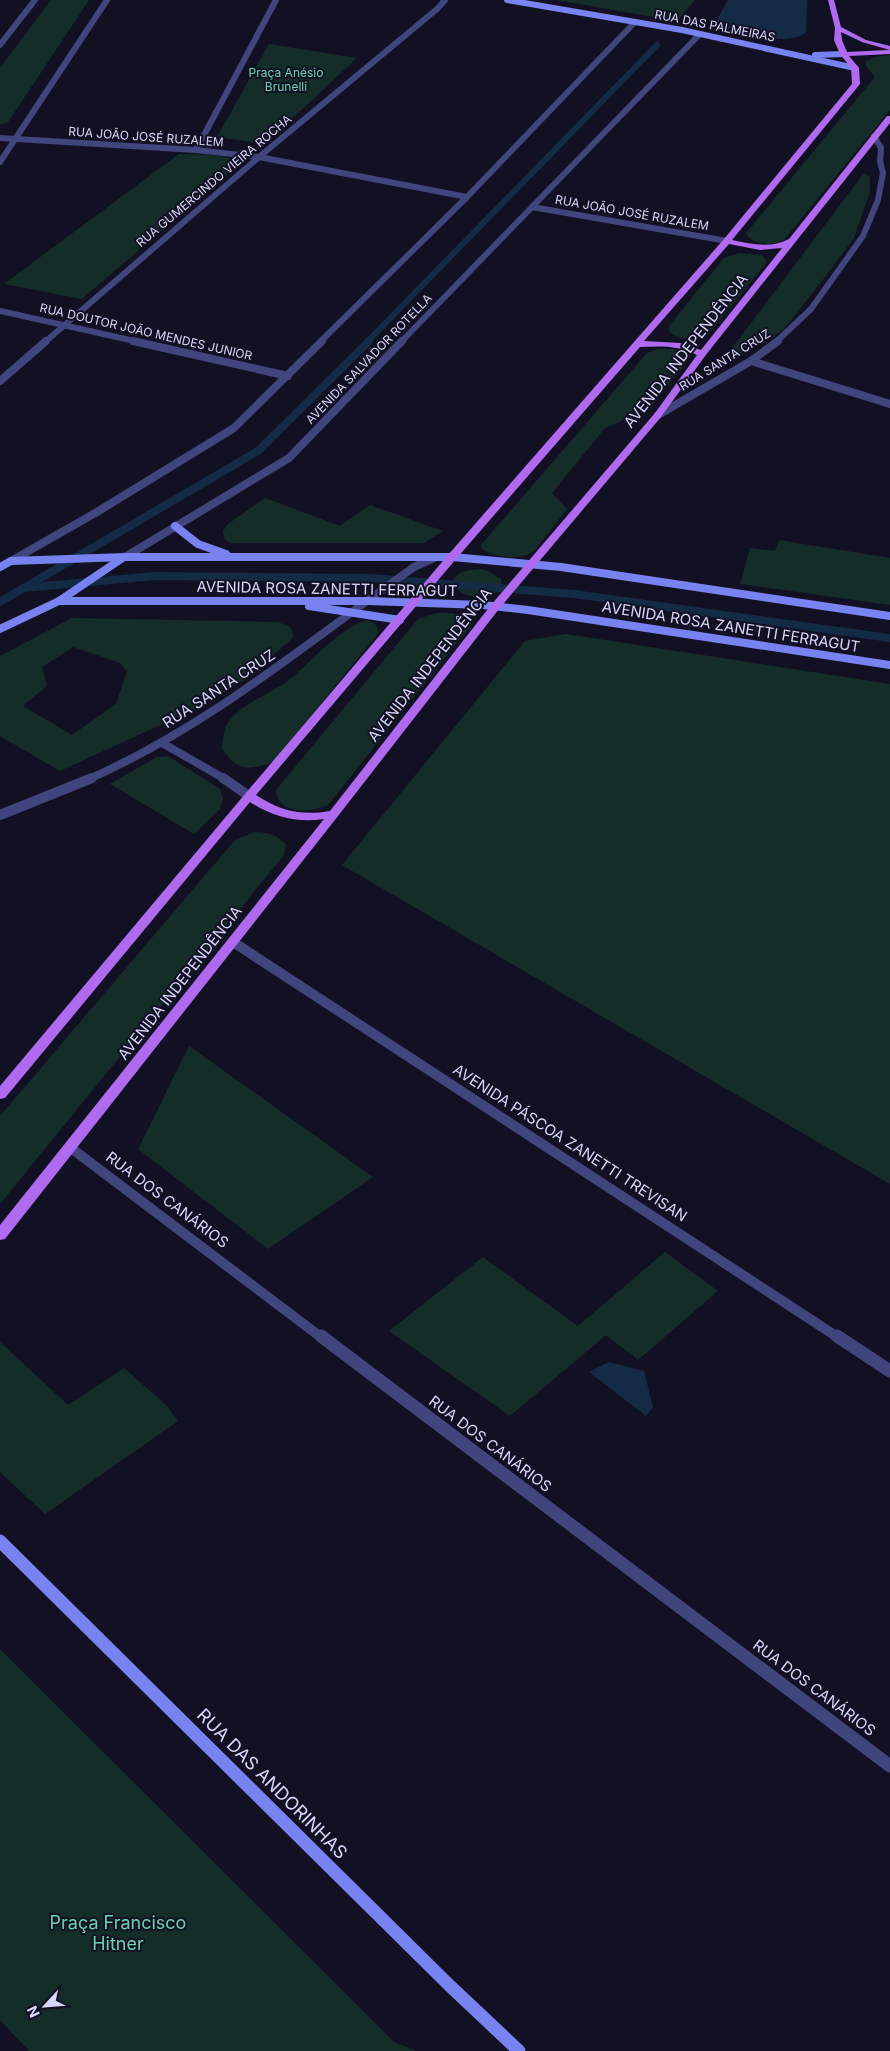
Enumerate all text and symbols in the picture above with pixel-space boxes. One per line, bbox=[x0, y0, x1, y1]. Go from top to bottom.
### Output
street label: RUA DAS PALMEIRAS bbox=[654, 6, 777, 45]
park label: Praça Anésio Brunelli bbox=[249, 65, 323, 94]
street label: RUA GUMERCINDO VIEIRA ROCHA bbox=[133, 111, 294, 250]
street label: RUA JOÃO JOSÉ RUZALEM bbox=[68, 124, 224, 149]
street label: RUA JOÃO JOSÉ RUZALEM bbox=[554, 192, 710, 233]
street label: AVENIDA INDEPENDÊNCIA bbox=[619, 270, 752, 432]
street label: AVENIDA SALVADOR ROTELLA bbox=[302, 290, 435, 427]
street label: RUA DOUTOR JOÃO MENDES JUNIOR bbox=[38, 300, 254, 363]
street label: RUA SANTA CRUZ bbox=[676, 326, 773, 394]
street label: AVENIDA ROSA ZANETTI FERRAGUT bbox=[196, 577, 458, 600]
street label: AVENIDA INDEPENDÊNCIA bbox=[363, 584, 496, 746]
street label: AVENIDA ROSA ZANETTI FERRAGUT bbox=[601, 597, 861, 656]
street label: RUA SANTA CRUZ bbox=[159, 645, 279, 732]
street label: AVENIDA INDEPENDÊNCIA bbox=[113, 902, 246, 1064]
street label: AVENIDA PÁSCOA ZANETTI TREVISAN bbox=[450, 1060, 691, 1226]
street label: RUA DOS CANÁRIOS bbox=[102, 1147, 232, 1252]
street label: RUA DOS CANÁRIOS bbox=[425, 1391, 555, 1496]
street label: RUA DOS CANÁRIOS bbox=[749, 1635, 879, 1740]
street label: RUA DAS ANDORINHAS bbox=[193, 1704, 352, 1863]
park label: Praça Francisco Hitner bbox=[50, 1912, 186, 1954]
north arrow bbox=[20, 1981, 70, 2031]
text: N bbox=[23, 2003, 43, 2020]

